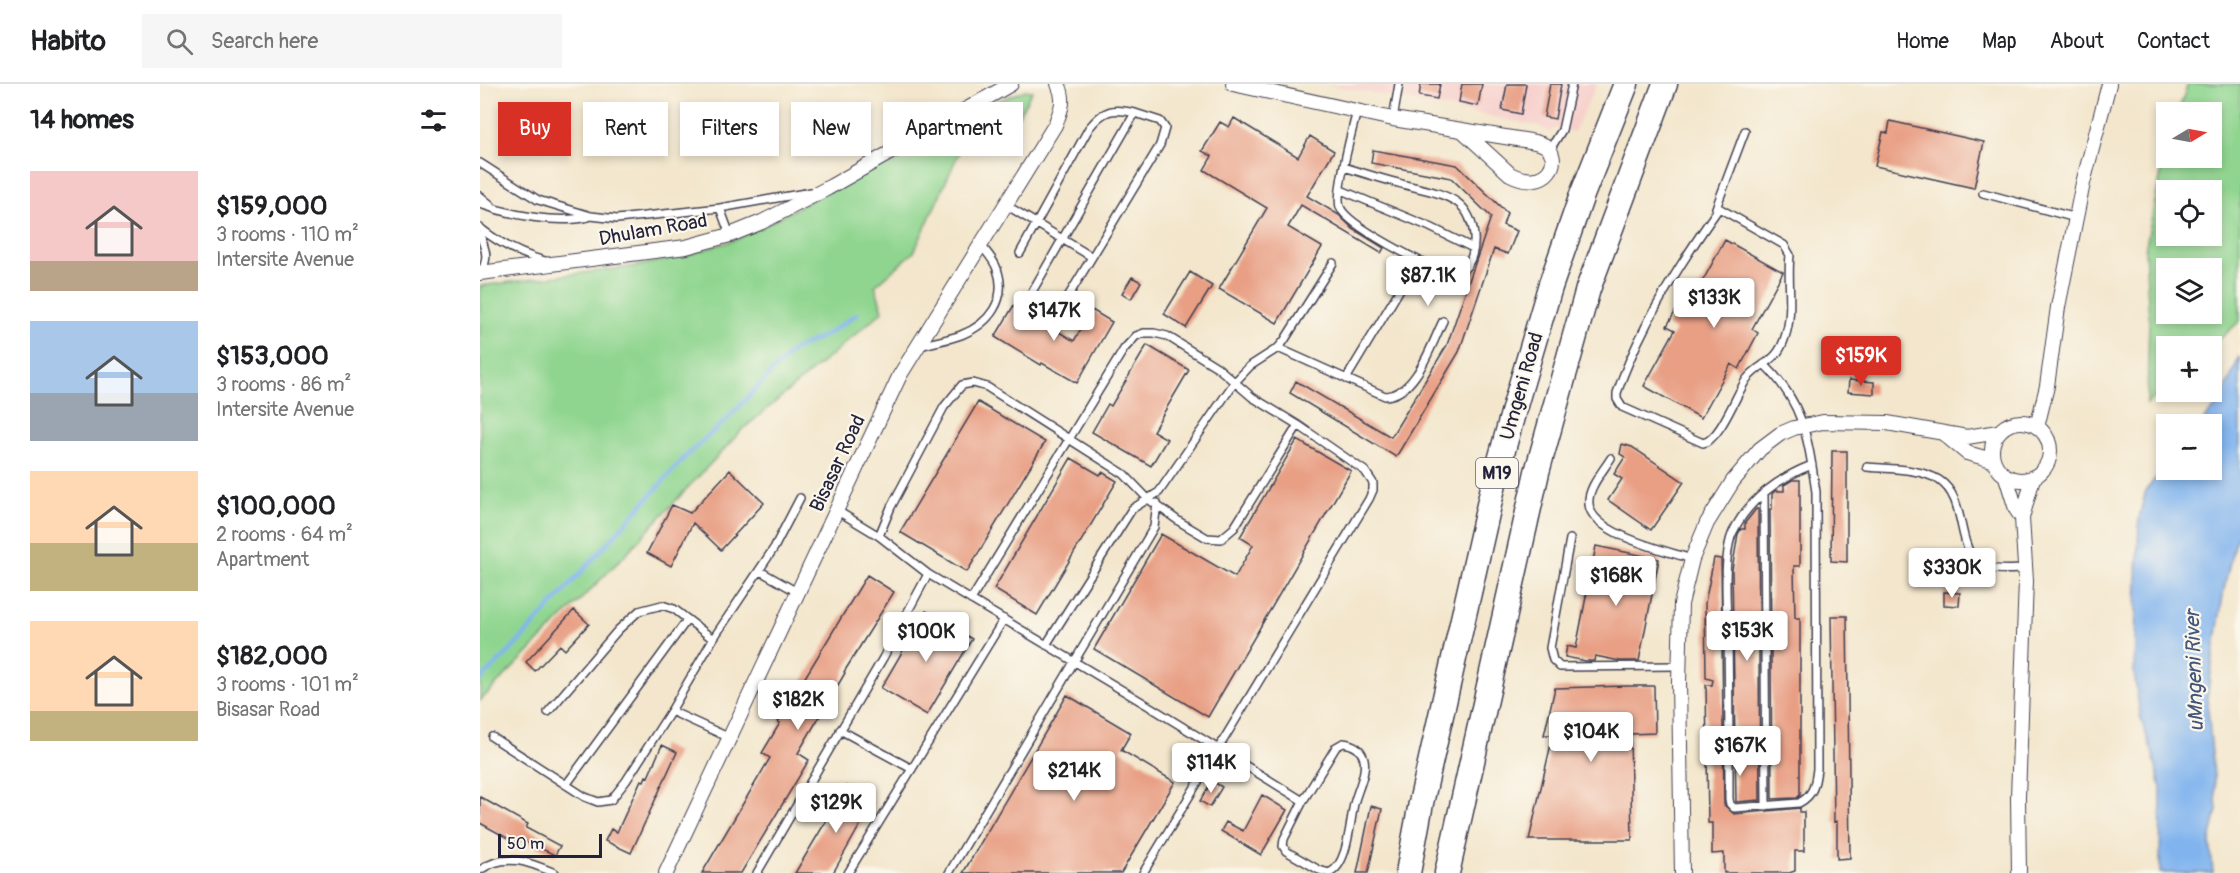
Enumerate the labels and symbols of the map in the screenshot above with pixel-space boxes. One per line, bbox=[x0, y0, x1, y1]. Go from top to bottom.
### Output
north arrow bbox=[2156, 102, 2222, 168]
street label: Dhulam Road bbox=[597, 208, 709, 251]
pin: $87.1K bbox=[1379, 256, 1477, 307]
pin: $133K bbox=[1672, 278, 1756, 329]
pin: $147K bbox=[1012, 291, 1096, 342]
street label: Umgeni Road bbox=[1494, 329, 1549, 443]
pin: $159K bbox=[1819, 336, 1903, 387]
street label: Bisasar Road bbox=[804, 411, 871, 516]
road number: M19 bbox=[1476, 458, 1518, 488]
pin: $330K bbox=[1910, 548, 1994, 599]
pin: $168K bbox=[1574, 556, 1658, 607]
water label: uMngeni River bbox=[2179, 607, 2210, 732]
pin: $153K bbox=[1705, 611, 1789, 662]
pin: $100K bbox=[884, 612, 968, 663]
pin: $182K bbox=[756, 680, 840, 731]
pin: $104K bbox=[1549, 712, 1633, 763]
pin: $167K bbox=[1698, 726, 1782, 777]
pin: $114K bbox=[1169, 743, 1253, 794]
pin: $214K bbox=[1032, 751, 1116, 802]
pin: $129K bbox=[794, 783, 878, 834]
scale bar bbox=[498, 831, 602, 858]

